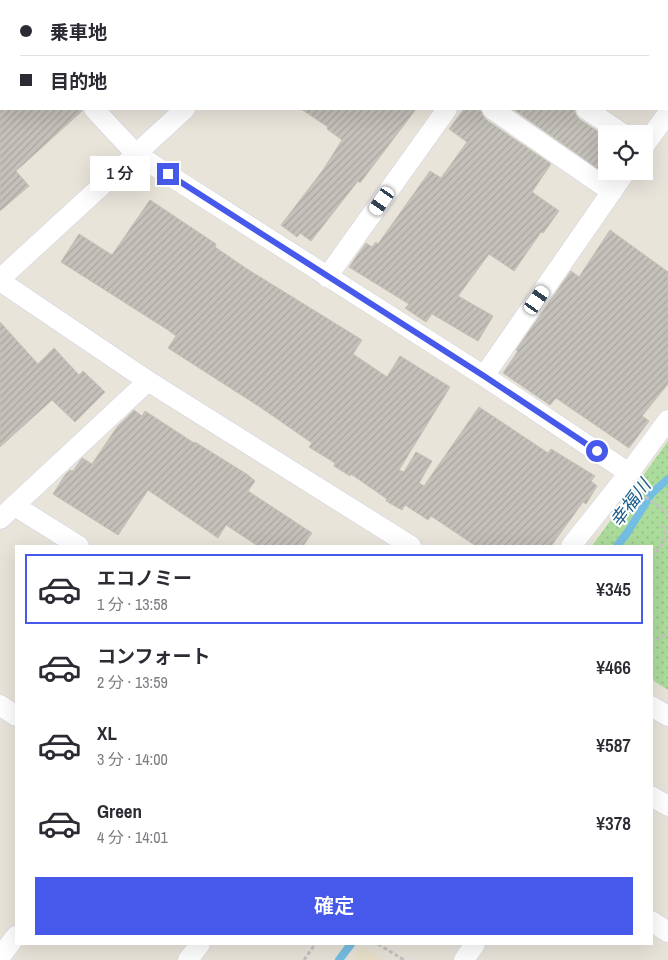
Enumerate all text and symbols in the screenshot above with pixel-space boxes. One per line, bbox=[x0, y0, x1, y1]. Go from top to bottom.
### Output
text: 乗車地 bbox=[50, 19, 107, 45]
text: 目的地 bbox=[50, 68, 107, 94]
map controls bbox=[598, 125, 653, 180]
button: locate bbox=[598, 125, 653, 180]
callout: 1 分 bbox=[90, 156, 150, 192]
text: 1 分 bbox=[107, 162, 133, 184]
route end bbox=[157, 163, 179, 185]
car bbox=[367, 184, 396, 218]
car bbox=[522, 283, 551, 317]
route start bbox=[586, 440, 608, 462]
water label: 幸福川 bbox=[604, 472, 657, 532]
text: エコノミー bbox=[97, 565, 192, 591]
icon: car bbox=[37, 567, 82, 612]
text: ¥345 bbox=[596, 576, 631, 602]
text: 1 分 · 13:58 bbox=[97, 593, 168, 615]
text: コンフォート bbox=[97, 643, 210, 669]
icon: car bbox=[37, 645, 82, 690]
text: ¥466 bbox=[596, 654, 631, 680]
text: 2 分 · 13:59 bbox=[97, 671, 168, 693]
text: XL bbox=[97, 720, 117, 746]
icon: car bbox=[37, 723, 82, 768]
text: ¥587 bbox=[596, 732, 631, 758]
text: 3 分 · 14:00 bbox=[97, 748, 168, 770]
text: Green bbox=[97, 798, 142, 824]
icon: car bbox=[37, 801, 82, 846]
text: ¥378 bbox=[596, 810, 631, 836]
text: 4 分 · 14:01 bbox=[97, 826, 168, 848]
button: 確定 bbox=[35, 877, 633, 935]

